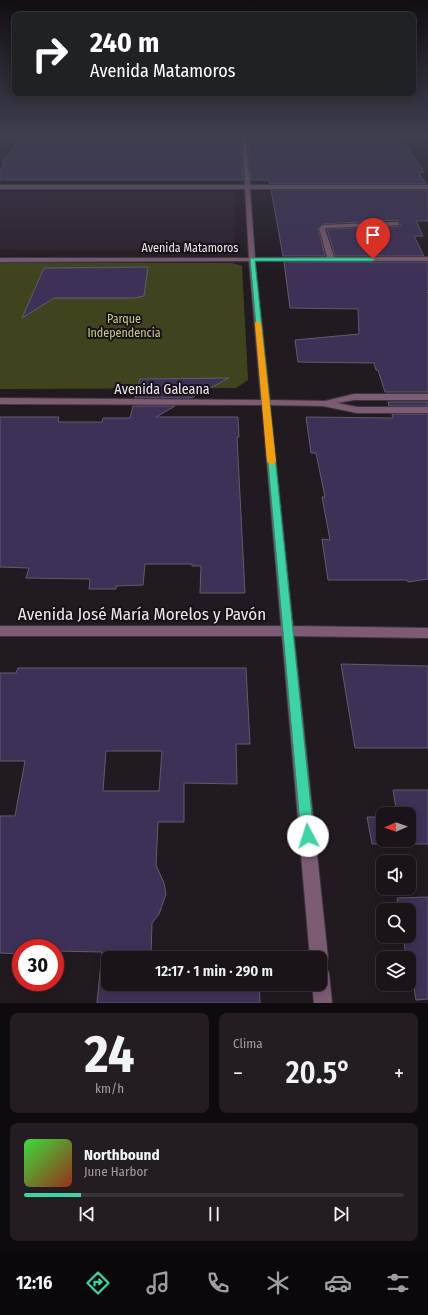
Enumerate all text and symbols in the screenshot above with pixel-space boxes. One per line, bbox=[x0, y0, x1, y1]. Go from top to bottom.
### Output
text: 240 m bbox=[90, 26, 159, 59]
icon: right bbox=[24, 28, 76, 80]
text: Avenida Matamoros bbox=[90, 60, 235, 82]
pin bbox=[356, 218, 390, 259]
icon: arrive bbox=[362, 224, 384, 246]
street label: Avenida Matamoros bbox=[142, 241, 238, 255]
park label: Parque Independencia bbox=[87, 312, 161, 340]
street label: Avenida Galeana bbox=[114, 381, 210, 398]
street label: Avenida José María Morelos y Pavón bbox=[18, 604, 266, 625]
north arrow bbox=[376, 807, 416, 847]
map controls bbox=[376, 807, 416, 991]
position arrow bbox=[287, 815, 329, 857]
button: sound bbox=[376, 855, 416, 895]
button: search bbox=[376, 903, 416, 943]
speed limit sign: 30 bbox=[12, 939, 64, 991]
button: layers bbox=[376, 951, 416, 991]
text: 12:17 · 1 min · 290 m bbox=[155, 962, 273, 980]
text: 24 bbox=[85, 1023, 134, 1086]
text: Clima bbox=[233, 1036, 263, 1051]
text: 20.5° bbox=[286, 1055, 351, 1091]
text: − bbox=[233, 1060, 243, 1087]
text: + bbox=[394, 1060, 404, 1087]
text: km/h bbox=[95, 1081, 124, 1096]
text: Northbound bbox=[84, 1146, 160, 1164]
text: June Harbor bbox=[84, 1164, 148, 1179]
icon: previous bbox=[76, 1203, 98, 1225]
icon: pause bbox=[203, 1203, 225, 1225]
icon: next bbox=[330, 1203, 352, 1225]
icon: directions bbox=[84, 1269, 112, 1297]
icon: music bbox=[144, 1269, 172, 1297]
icon: phone bbox=[204, 1269, 232, 1297]
icon: climate bbox=[264, 1269, 292, 1297]
icon: car bbox=[324, 1269, 352, 1297]
icon: filters bbox=[384, 1269, 412, 1297]
text: 12:16 bbox=[16, 1272, 52, 1294]

